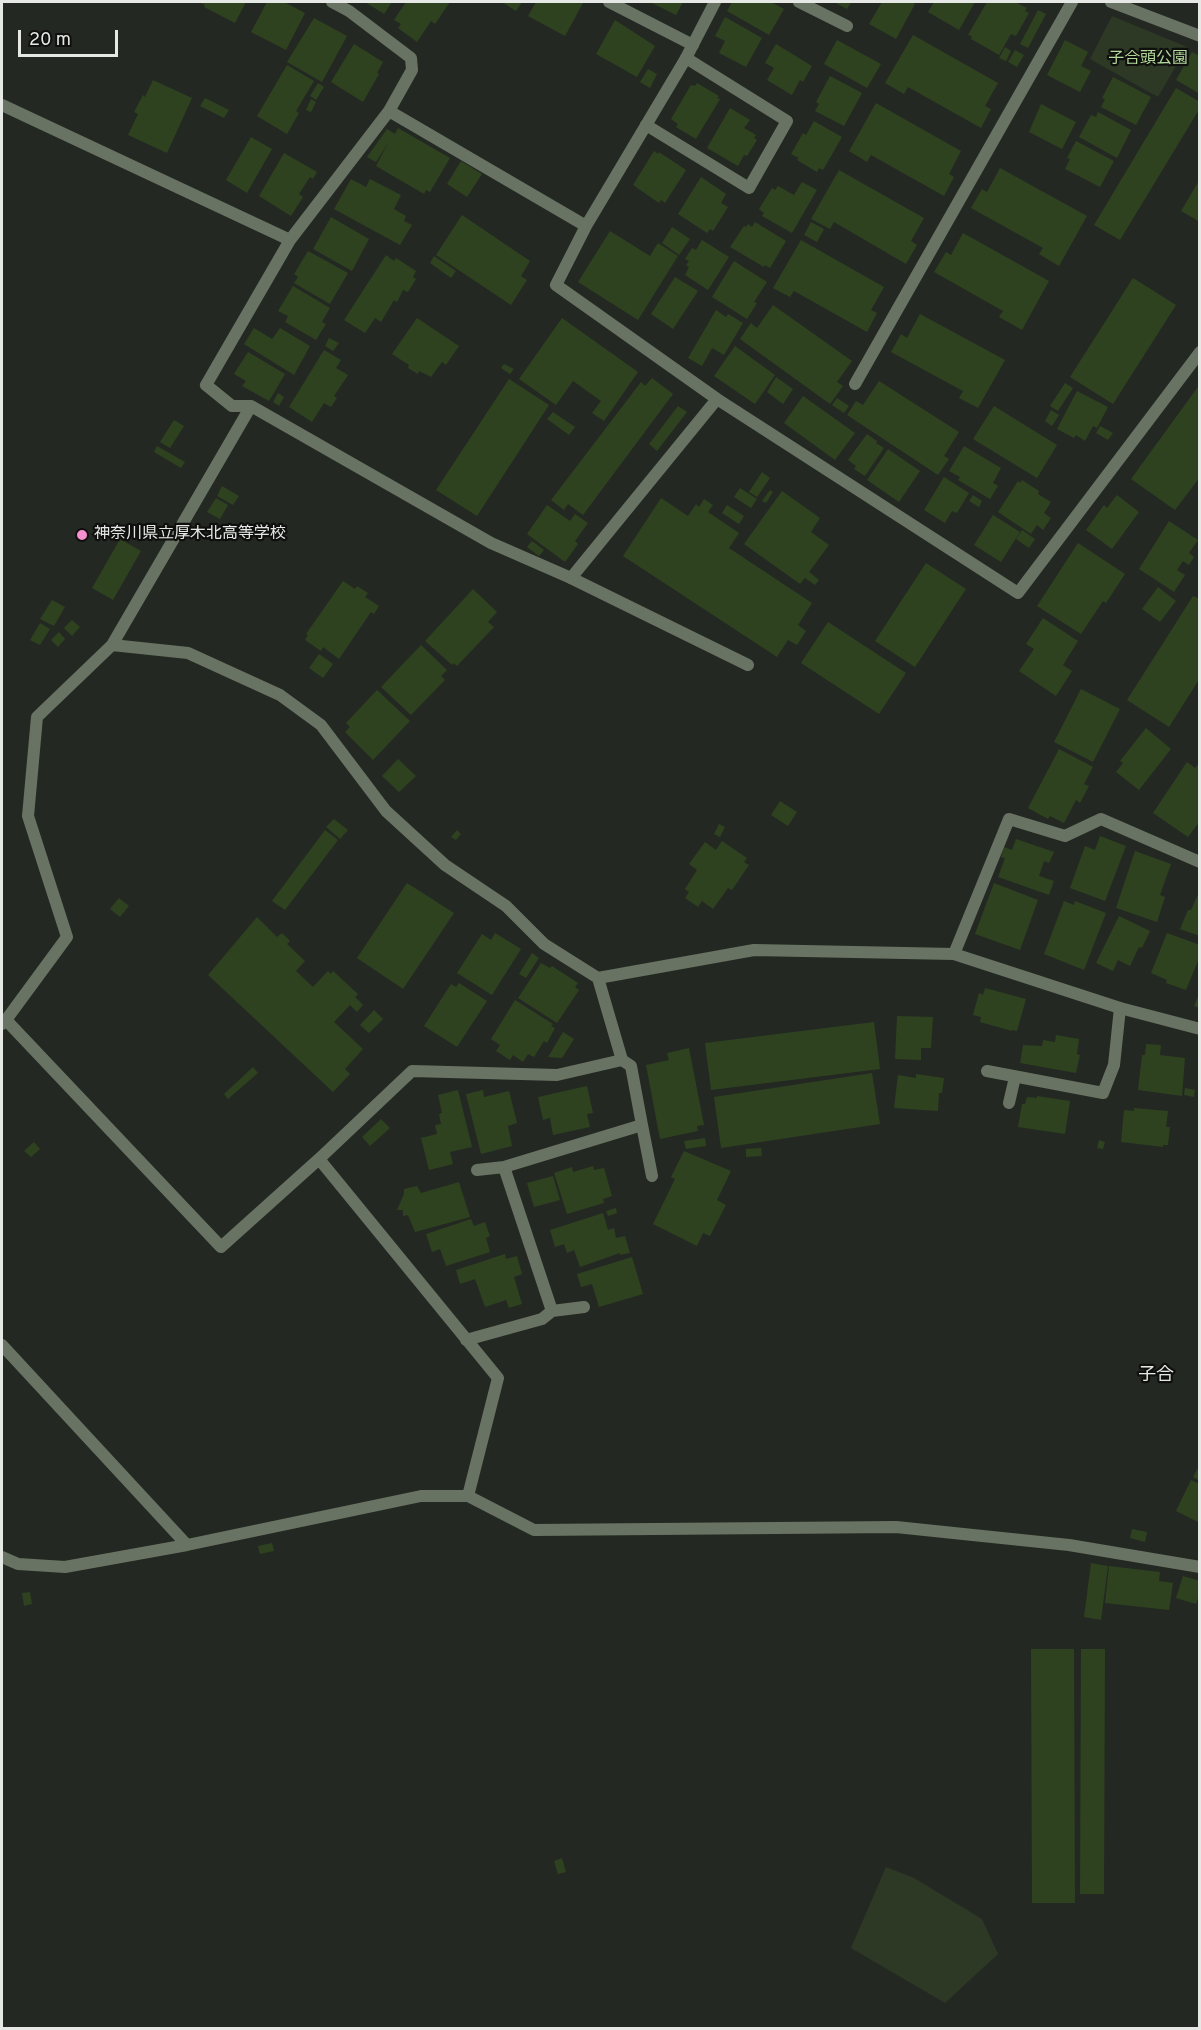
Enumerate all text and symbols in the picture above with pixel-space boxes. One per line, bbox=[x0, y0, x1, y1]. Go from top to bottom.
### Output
scale bar bbox=[21, 18, 122, 56]
text: 20 m bbox=[29, 29, 71, 52]
park label: 子合頭公園 bbox=[1108, 50, 1188, 70]
place label: 神奈川県立厚木北高等学校 bbox=[94, 525, 286, 545]
marker: 神奈川県立厚木北高等学校 bbox=[75, 528, 89, 542]
district label: 子合 bbox=[1138, 1365, 1174, 1387]

